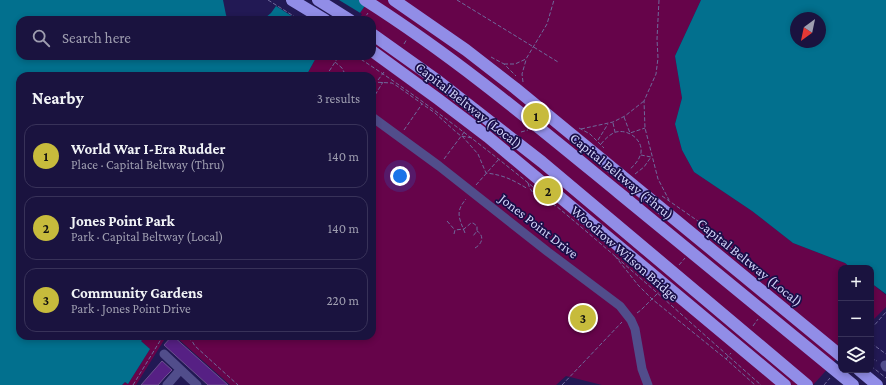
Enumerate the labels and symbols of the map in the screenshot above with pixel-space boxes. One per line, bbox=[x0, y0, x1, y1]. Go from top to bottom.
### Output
north arrow bbox=[790, 12, 826, 48]
street label: Capital Beltway (Local) bbox=[412, 59, 525, 152]
pin: 1 bbox=[523, 101, 549, 131]
street label: Capital Beltway (Thru) bbox=[567, 129, 677, 223]
your location bbox=[390, 166, 410, 186]
pin: 2 bbox=[535, 176, 561, 206]
street label: Jones Point Drive bbox=[495, 189, 582, 262]
street label: Woodrow Wilson Bridge bbox=[568, 202, 682, 304]
street label: Capital Beltway (Local) bbox=[694, 215, 806, 310]
pin: 3 bbox=[570, 303, 596, 333]

